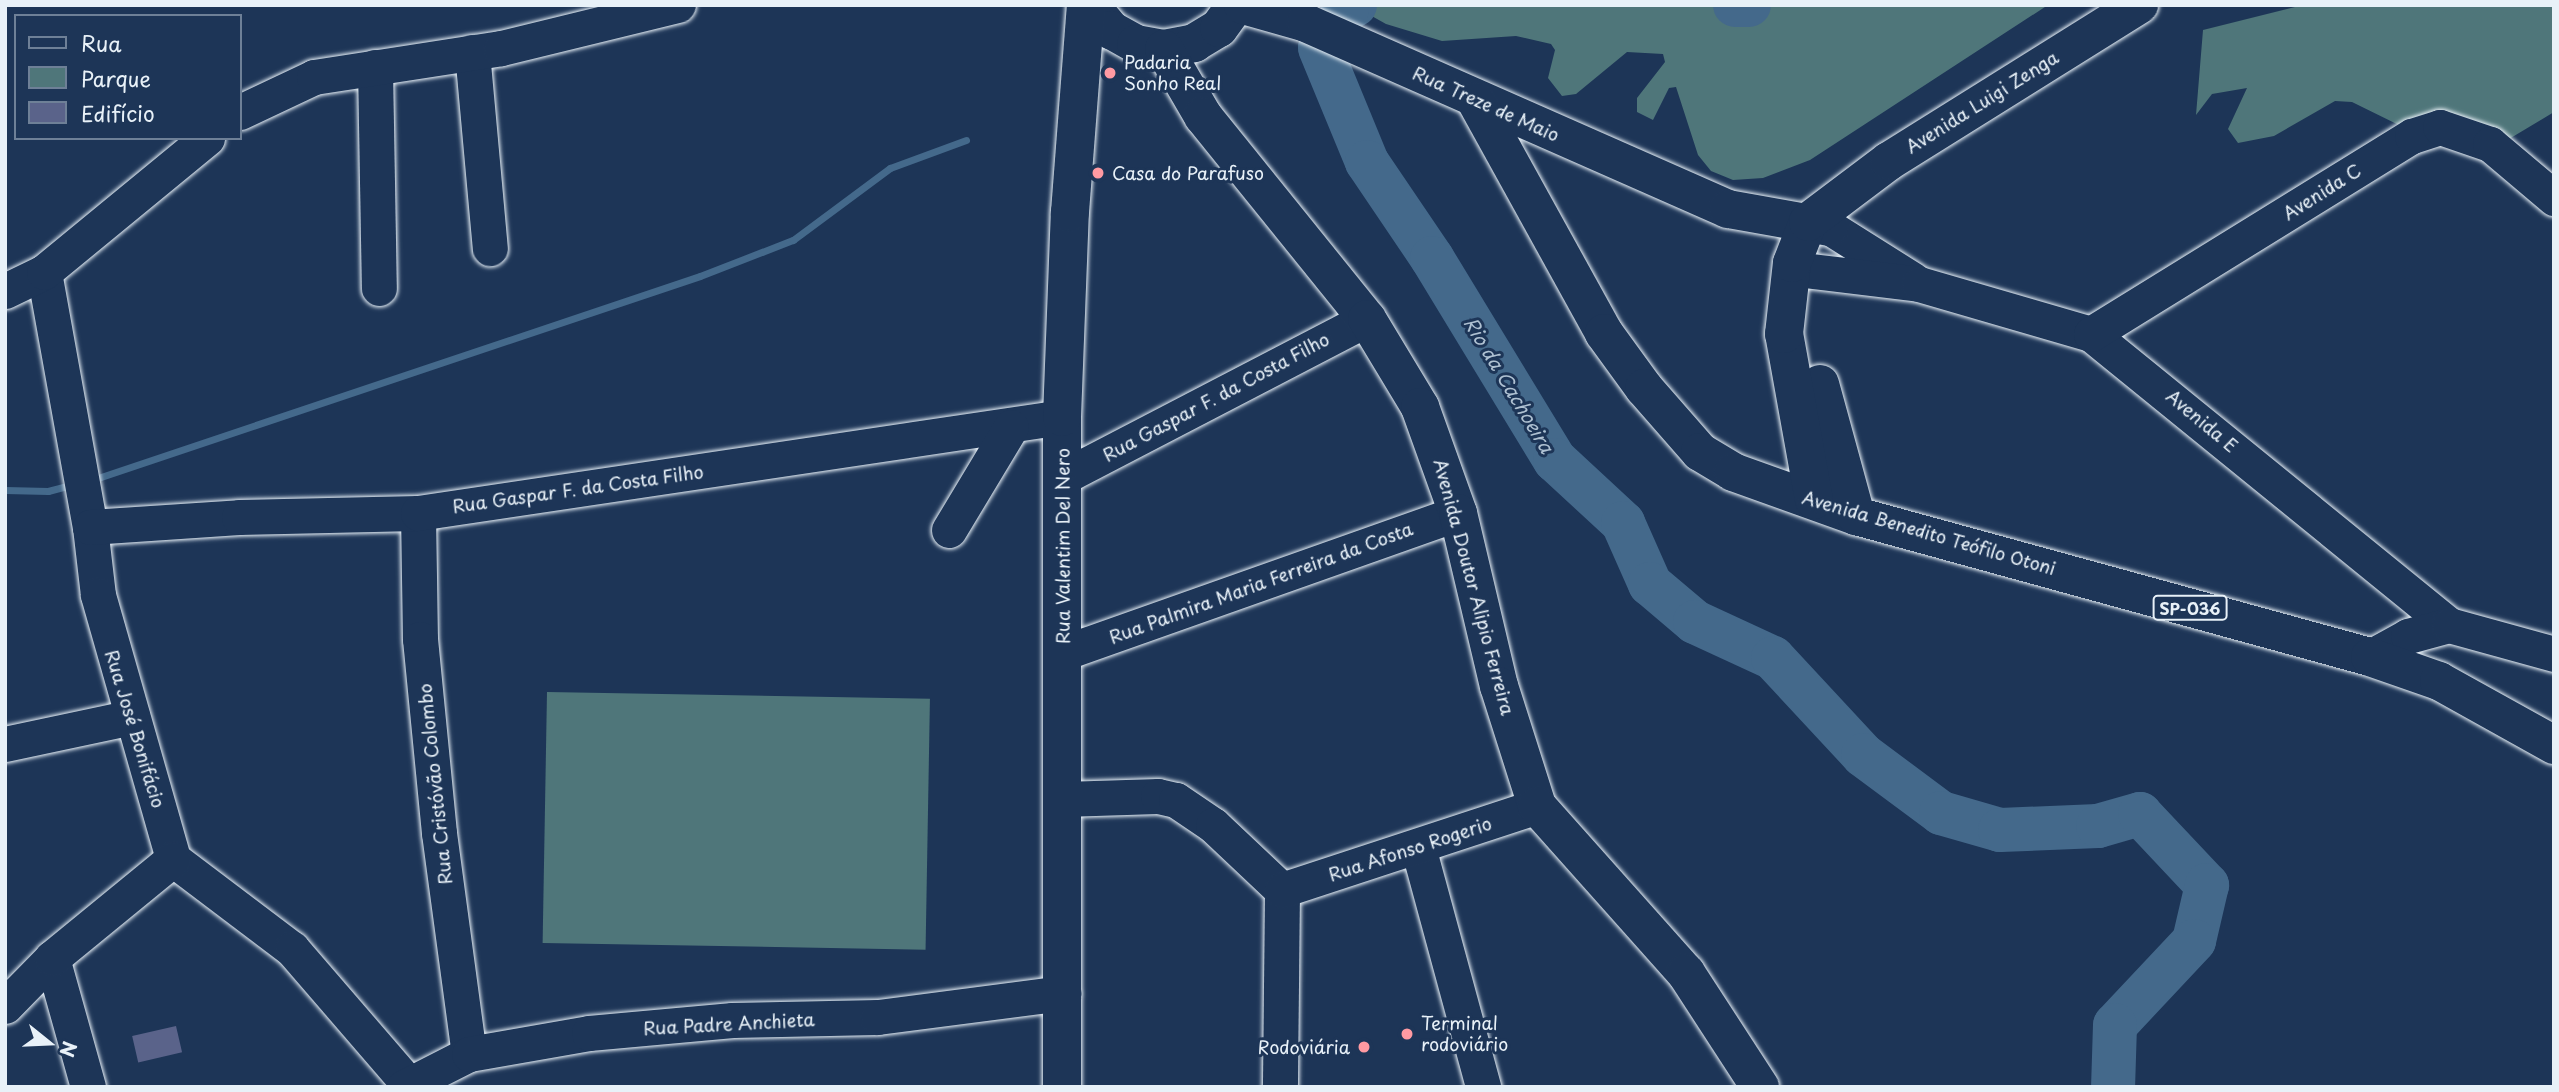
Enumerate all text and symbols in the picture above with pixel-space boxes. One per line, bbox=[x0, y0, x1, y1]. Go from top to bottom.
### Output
legend bbox=[14, 14, 242, 140]
text: Rua bbox=[81, 27, 121, 59]
street label: Avenida Luigi Zenga bbox=[1902, 47, 2062, 157]
place label: Padaria Sonho Real bbox=[1124, 52, 1221, 94]
street label: Rua Treze de Maio bbox=[1408, 61, 1564, 147]
text: Parque bbox=[81, 62, 151, 94]
marker: Padaria Sonho Real bbox=[1102, 65, 1118, 81]
text: Edifício bbox=[81, 97, 155, 129]
street label: Avenida C bbox=[2279, 159, 2365, 225]
place label: Casa do Parafuso bbox=[1112, 162, 1265, 184]
marker: Casa do Parafuso bbox=[1090, 165, 1106, 181]
water label: Rio da Cachoeira bbox=[1459, 312, 1559, 458]
street label: Rua Gaspar F. da Costa Filho bbox=[1099, 328, 1333, 466]
street label: Avenida E bbox=[2162, 385, 2242, 457]
street label: Rua Valentim Del Nero bbox=[1052, 448, 1074, 644]
street label: Avenida Doutor Alipio Ferreira bbox=[1429, 455, 1519, 719]
street label: Rua Gaspar F. da Costa Filho bbox=[451, 461, 705, 517]
street label: Avenida Benedito Teófilo Otoni bbox=[1799, 486, 2059, 580]
street label: Rua Palmira Maria Ferreira da Costa bbox=[1105, 517, 1417, 649]
road number: SP-036 bbox=[2152, 596, 2228, 621]
street label: Rua José Bonifácio bbox=[101, 647, 169, 811]
street label: Rua Cristóvão Colombo bbox=[414, 682, 456, 886]
street label: Rua Afonso Rogerio bbox=[1325, 812, 1495, 886]
north arrow bbox=[14, 1008, 84, 1078]
street label: Rua Padre Anchieta bbox=[643, 1009, 815, 1039]
place label: Terminal rodoviário bbox=[1421, 1013, 1508, 1056]
marker: Terminal rodoviário bbox=[1399, 1026, 1415, 1042]
place label: Rodoviária bbox=[1258, 1036, 1350, 1058]
text: N bbox=[53, 1038, 85, 1061]
marker: Rodoviária bbox=[1356, 1039, 1372, 1055]

